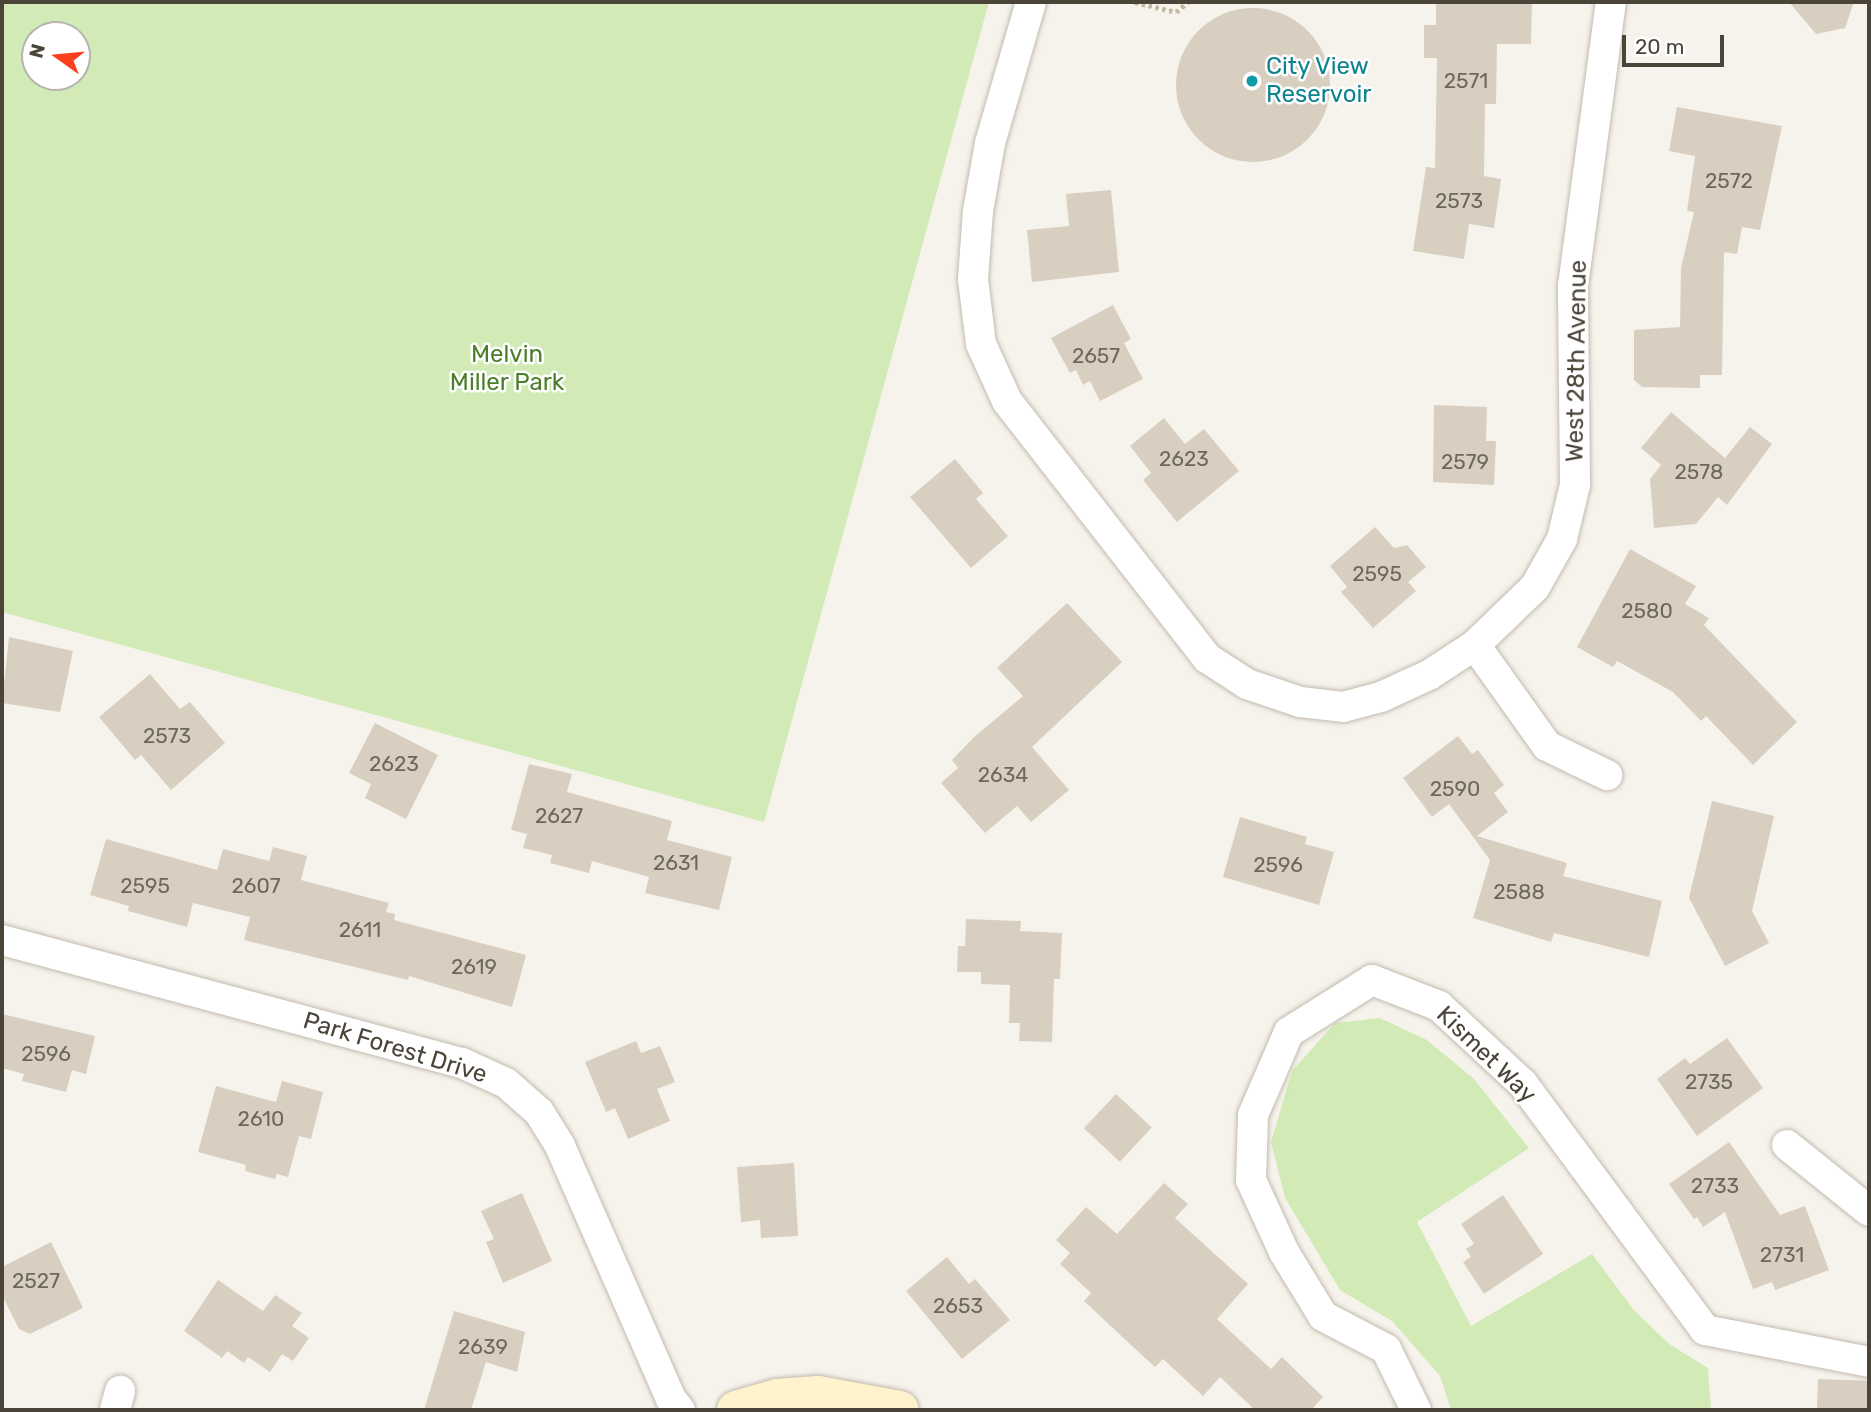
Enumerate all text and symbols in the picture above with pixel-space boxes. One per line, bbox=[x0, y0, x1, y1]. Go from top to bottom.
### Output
north arrow bbox=[21, 21, 91, 91]
scale bar bbox=[1626, 21, 1728, 65]
text: 20 m bbox=[1635, 34, 1684, 59]
text: N bbox=[24, 41, 50, 61]
place label: City View Reservoir bbox=[1266, 53, 1371, 109]
house number: 2571 bbox=[1444, 68, 1488, 94]
marker: City View Reservoir bbox=[1244, 73, 1260, 89]
house number: 2572 bbox=[1705, 168, 1753, 194]
house number: 2573 bbox=[1435, 188, 1483, 214]
street label: West 28th Avenue bbox=[1561, 259, 1593, 463]
park label: Melvin Miller Park bbox=[450, 341, 564, 397]
house number: 2657 bbox=[1072, 343, 1120, 369]
house number: 2623 bbox=[1159, 446, 1209, 472]
house number: 2579 bbox=[1441, 449, 1489, 475]
house number: 2578 bbox=[1675, 459, 1723, 485]
house number: 2595 bbox=[1352, 561, 1402, 587]
house number: 2580 bbox=[1621, 598, 1673, 624]
house number: 2573 bbox=[143, 723, 191, 749]
house number: 2623 bbox=[369, 751, 419, 777]
house number: 2634 bbox=[978, 762, 1028, 788]
house number: 2590 bbox=[1430, 776, 1480, 802]
house number: 2627 bbox=[535, 803, 583, 829]
house number: 2631 bbox=[653, 850, 699, 876]
house number: 2596 bbox=[1253, 852, 1303, 878]
house number: 2595 bbox=[120, 873, 170, 899]
house number: 2607 bbox=[231, 873, 281, 899]
house number: 2588 bbox=[1493, 879, 1545, 905]
house number: 2611 bbox=[339, 917, 381, 943]
house number: 2619 bbox=[451, 954, 497, 980]
street label: Kismet Way bbox=[1430, 1000, 1542, 1110]
street label: Park Forest Drive bbox=[300, 1006, 490, 1090]
house number: 2596 bbox=[21, 1041, 71, 1067]
house number: 2735 bbox=[1685, 1069, 1733, 1095]
house number: 2610 bbox=[238, 1106, 284, 1132]
house number: 2733 bbox=[1691, 1173, 1739, 1199]
house number: 2731 bbox=[1760, 1242, 1804, 1268]
house number: 2527 bbox=[12, 1268, 60, 1294]
house number: 2653 bbox=[933, 1293, 983, 1319]
house number: 2639 bbox=[458, 1334, 508, 1360]

